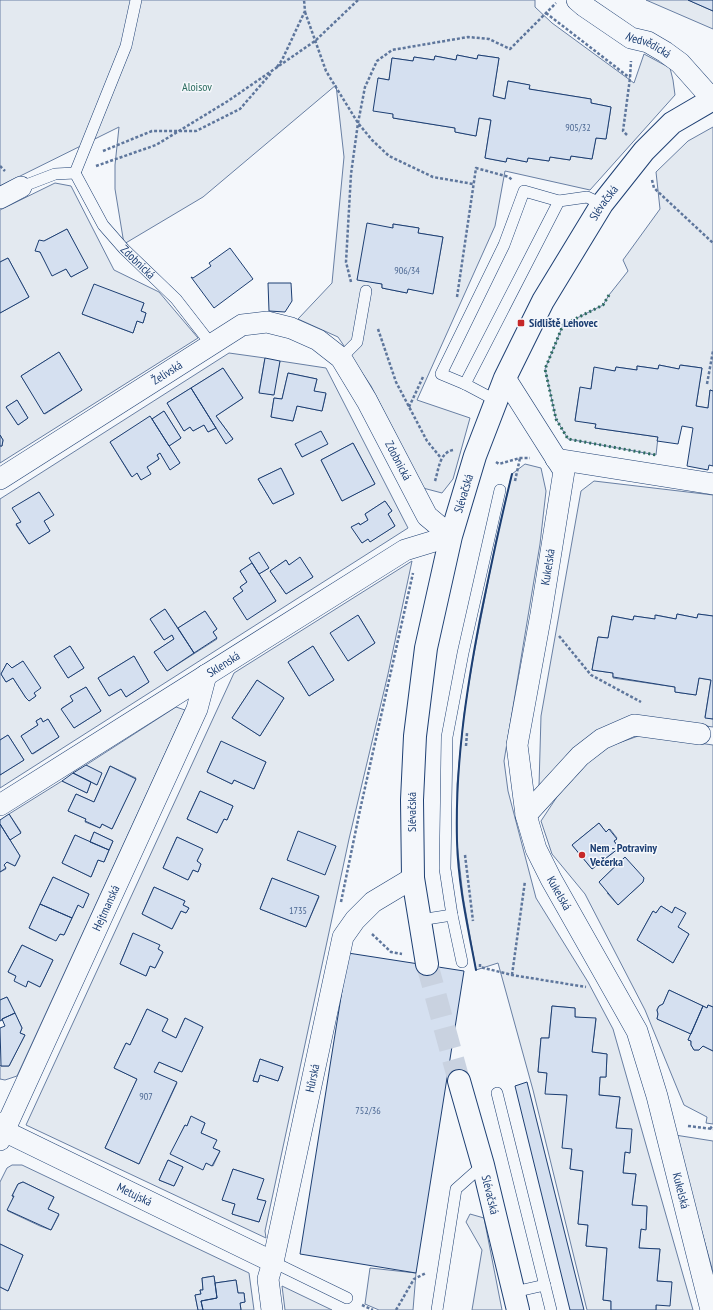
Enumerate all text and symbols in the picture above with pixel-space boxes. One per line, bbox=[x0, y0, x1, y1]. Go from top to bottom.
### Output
street label: Nedvědická bbox=[623, 29, 674, 61]
park label: Aloisov bbox=[182, 79, 212, 94]
house number: 905/32 bbox=[565, 121, 591, 134]
street label: Slévačská bbox=[586, 182, 621, 223]
street label: Zdobnická bbox=[118, 242, 159, 282]
house number: 906/34 bbox=[394, 264, 420, 277]
place label: Sídliště Lehovec bbox=[529, 315, 599, 330]
marker: Sídliště Lehovec bbox=[516, 318, 526, 328]
street label: Želivská bbox=[149, 357, 185, 388]
street label: Zdobnická bbox=[382, 438, 415, 483]
street label: Slévačská bbox=[450, 472, 476, 515]
street label: Kukelská bbox=[537, 547, 558, 586]
street label: Sklenská bbox=[204, 648, 243, 680]
street label: Slévačská bbox=[404, 792, 419, 832]
place label: Nem - Potraviny Večerka bbox=[589, 840, 657, 869]
marker: Nem - Potraviny Večerka bbox=[577, 850, 587, 860]
street label: Kukelská bbox=[544, 873, 575, 913]
street label: Hejtmanská bbox=[89, 882, 123, 933]
house number: 1735 bbox=[289, 904, 307, 917]
street label: Hůrská bbox=[302, 1062, 322, 1094]
house number: 907 bbox=[139, 1090, 153, 1103]
house number: 752/36 bbox=[355, 1104, 381, 1117]
street label: Kukelská bbox=[670, 1171, 693, 1210]
street label: Slévačská bbox=[479, 1173, 503, 1216]
street label: Metujská bbox=[115, 1179, 155, 1209]

